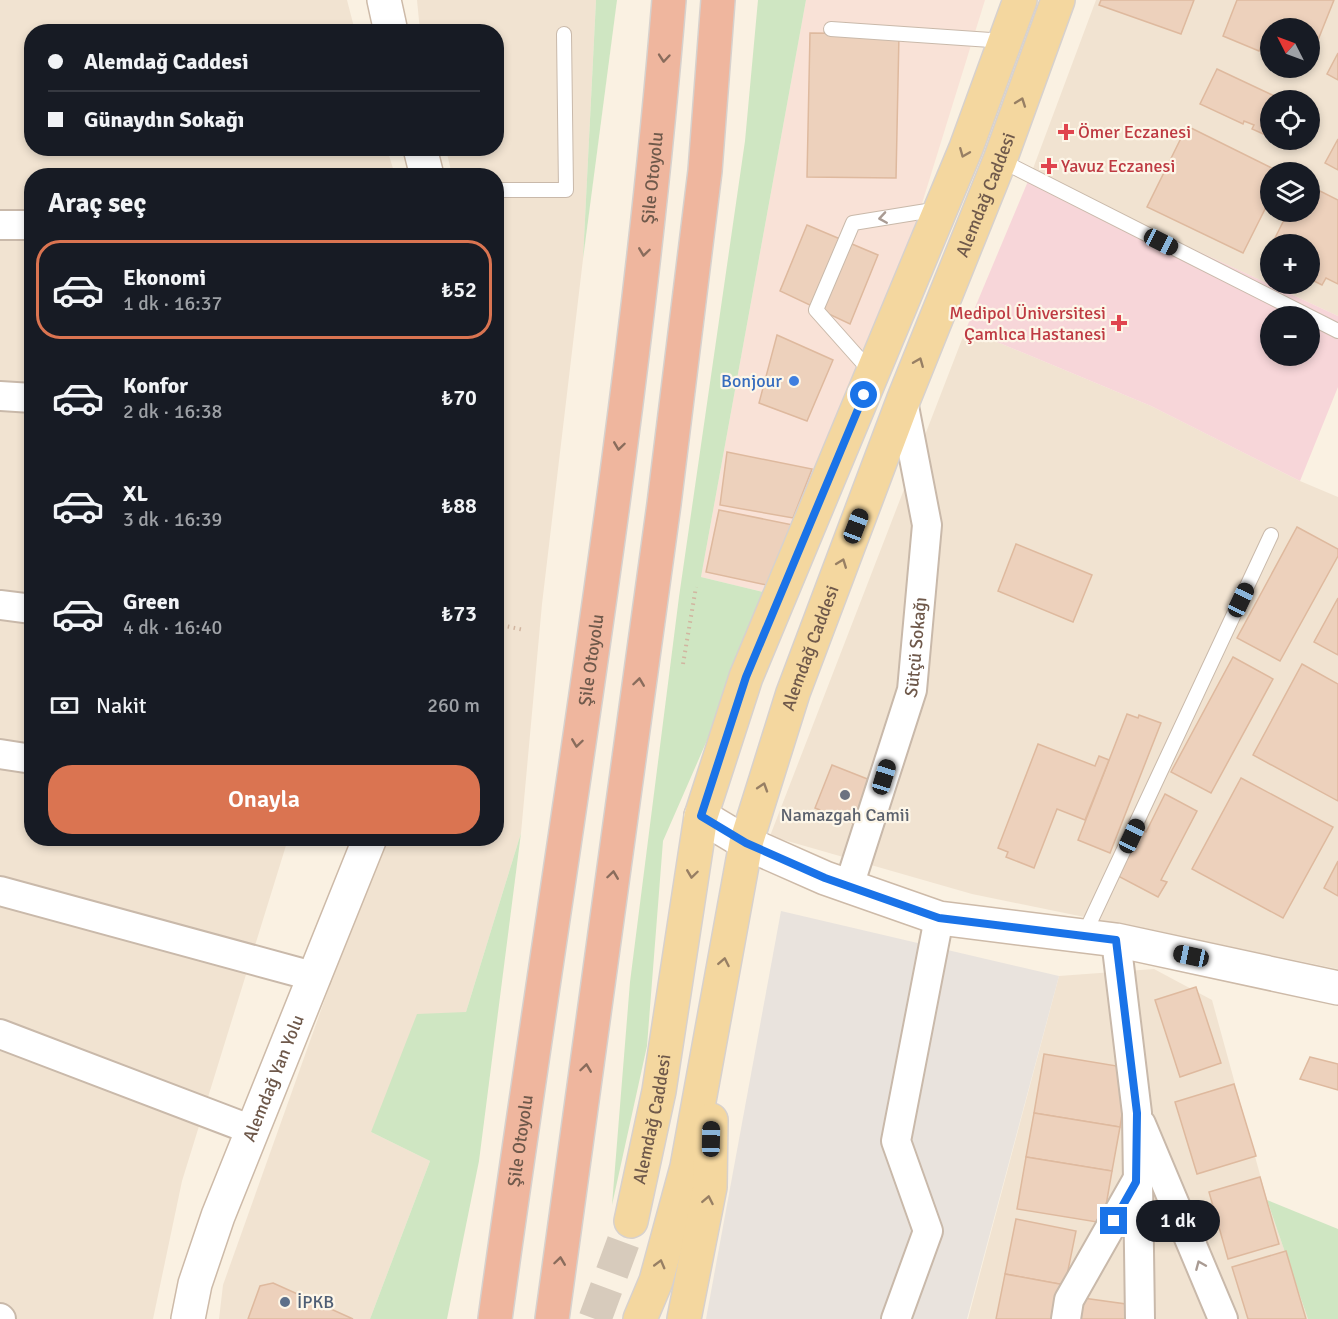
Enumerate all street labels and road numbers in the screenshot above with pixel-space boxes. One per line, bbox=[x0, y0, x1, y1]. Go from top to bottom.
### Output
street label: Alemdağ Caddesi bbox=[951, 130, 1020, 260]
street label: Şile Otoyolu bbox=[636, 131, 668, 225]
street label: Alemdağ Caddesi bbox=[777, 582, 844, 713]
street label: Sütçü Sokağı bbox=[899, 596, 931, 700]
street label: Şile Otoyolu bbox=[574, 613, 609, 707]
street label: Alemdağ Yan Yolu bbox=[238, 1012, 309, 1145]
street label: Alemdağ Caddesi bbox=[628, 1053, 675, 1186]
street label: Şile Otoyolu bbox=[503, 1093, 538, 1188]

